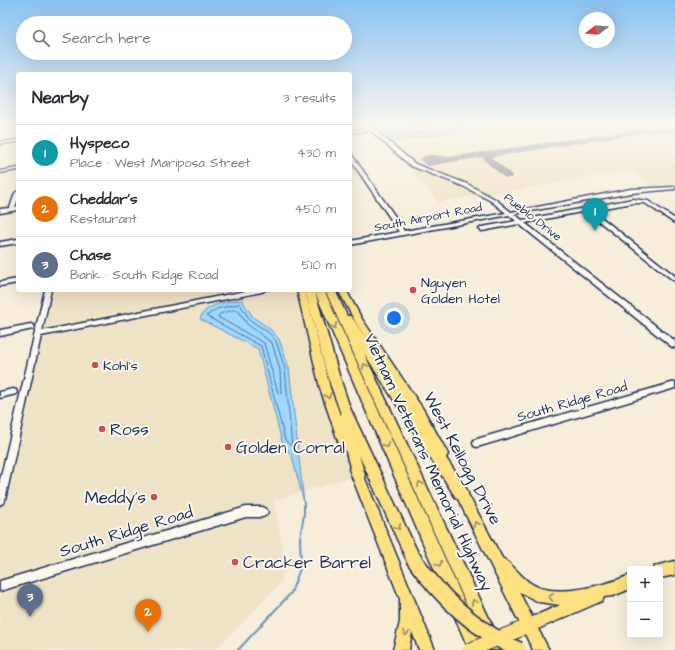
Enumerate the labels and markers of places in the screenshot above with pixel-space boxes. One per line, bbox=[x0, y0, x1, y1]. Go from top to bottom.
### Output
pin: 1 bbox=[582, 198, 608, 231]
place label: Nguyen Golden Hotel bbox=[421, 273, 500, 309]
marker: Nguyen Golden Hotel bbox=[408, 285, 418, 295]
place label: Kohl's bbox=[103, 356, 138, 376]
marker: Kohl's bbox=[90, 360, 100, 370]
place label: Ross bbox=[110, 418, 149, 442]
marker: Ross bbox=[97, 424, 107, 434]
place label: Golden Corral bbox=[236, 436, 345, 460]
marker: Golden Corral bbox=[223, 442, 233, 452]
place label: Meddy's bbox=[85, 486, 146, 511]
marker: Meddy's bbox=[149, 492, 159, 502]
place label: Cracker Barrel bbox=[243, 551, 371, 575]
marker: Cracker Barrel bbox=[230, 557, 240, 567]
pin: 3 bbox=[17, 584, 43, 617]
pin: 2 bbox=[135, 599, 161, 632]

